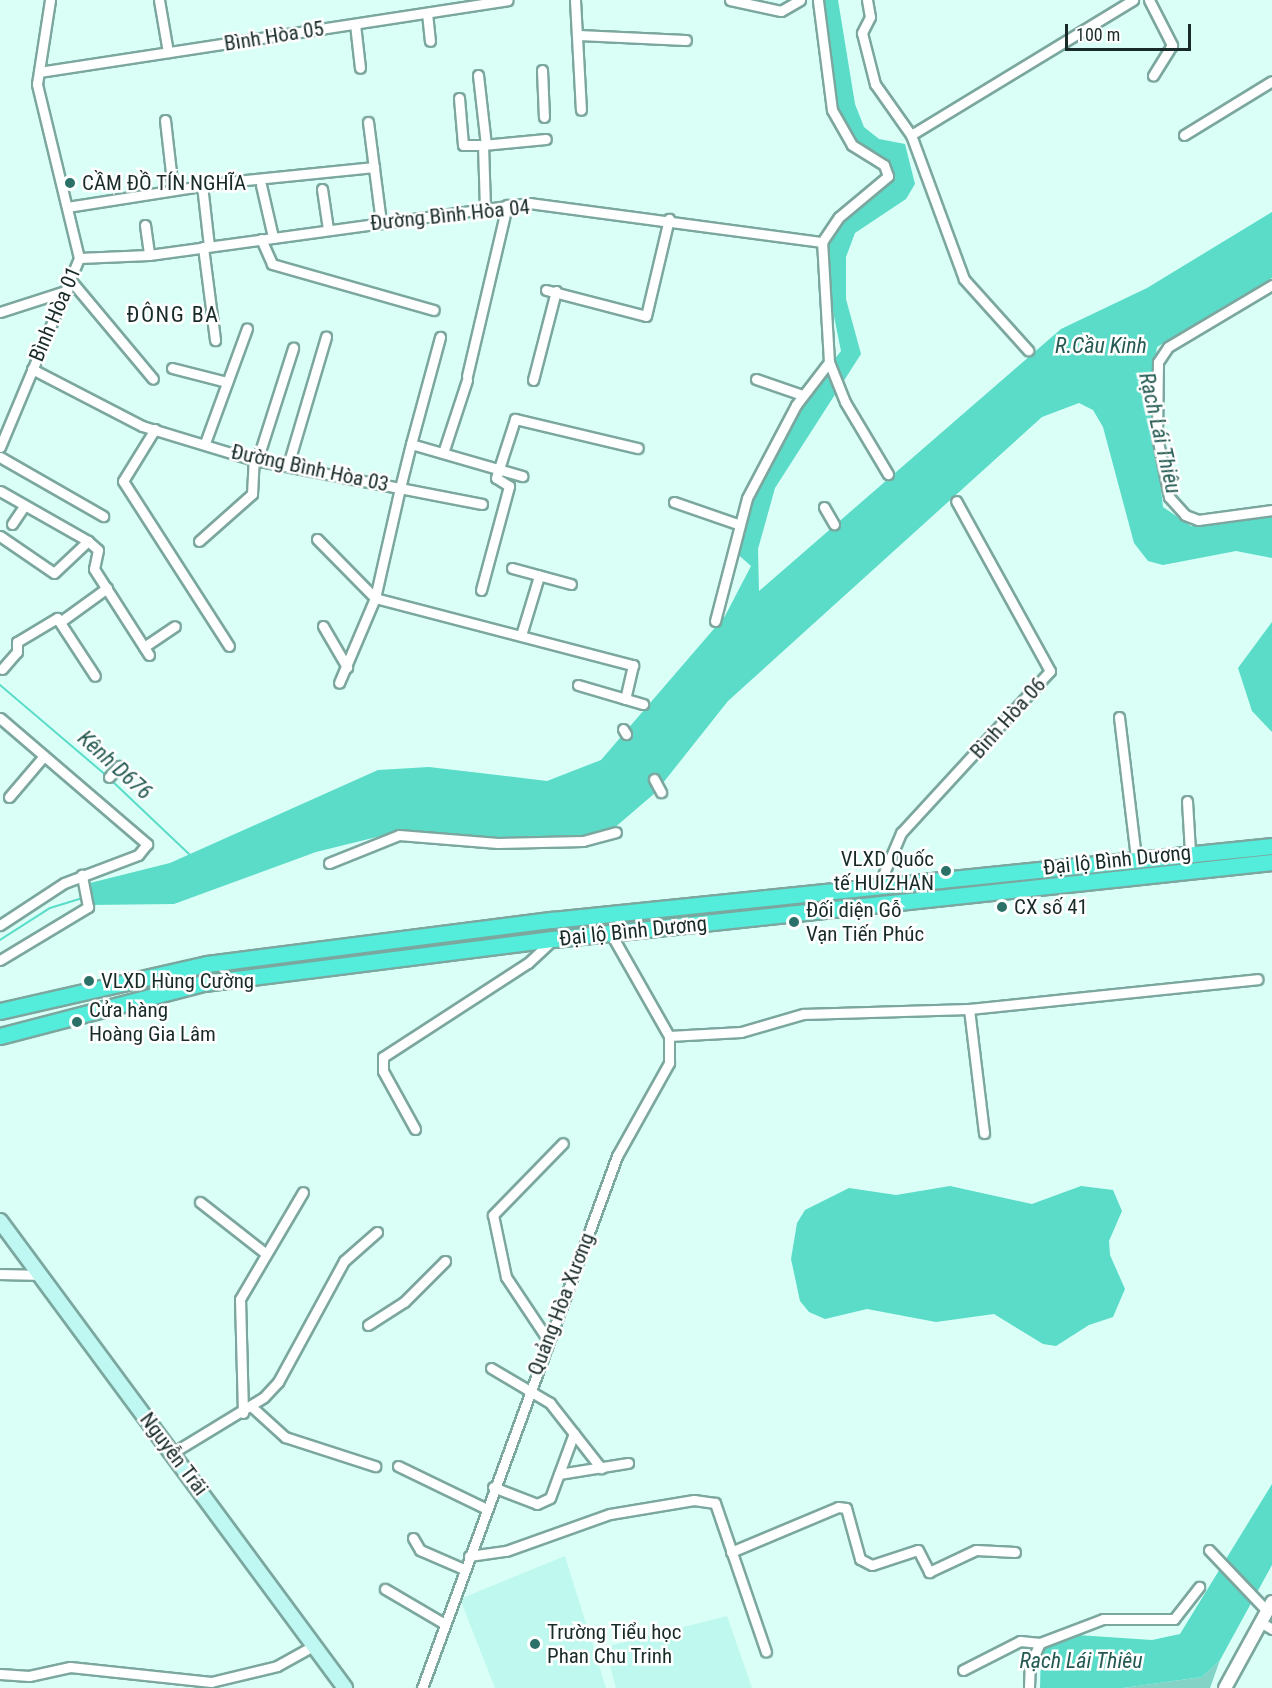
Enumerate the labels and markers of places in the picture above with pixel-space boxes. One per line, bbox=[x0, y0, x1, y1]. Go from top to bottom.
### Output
place label: CẦM ĐỒ TÍN NGHĨA bbox=[82, 170, 246, 196]
marker: CẦM ĐỒ TÍN NGHĨA bbox=[63, 176, 77, 190]
place label: VLXD Quốc tế HUIZHAN bbox=[834, 846, 934, 896]
marker: VLXD Quốc tế HUIZHAN bbox=[939, 864, 953, 878]
place label: CX số 41 bbox=[1014, 894, 1088, 920]
place label: Đối diện Gỗ Vạn Tiến Phúc bbox=[806, 897, 925, 947]
marker: CX số 41 bbox=[995, 900, 1009, 914]
marker: Đối diện Gỗ Vạn Tiến Phúc bbox=[787, 915, 801, 929]
place label: VLXD Hùng Cường bbox=[101, 968, 254, 994]
marker: VLXD Hùng Cường bbox=[82, 974, 96, 988]
place label: Cửa hàng Hoàng Gia Lâm bbox=[89, 997, 216, 1047]
marker: Cửa hàng Hoàng Gia Lâm bbox=[70, 1015, 84, 1029]
place label: Trường Tiểu học Phan Chu Trinh bbox=[547, 1619, 682, 1669]
marker: Trường Tiểu học Phan Chu Trinh bbox=[528, 1637, 542, 1651]

